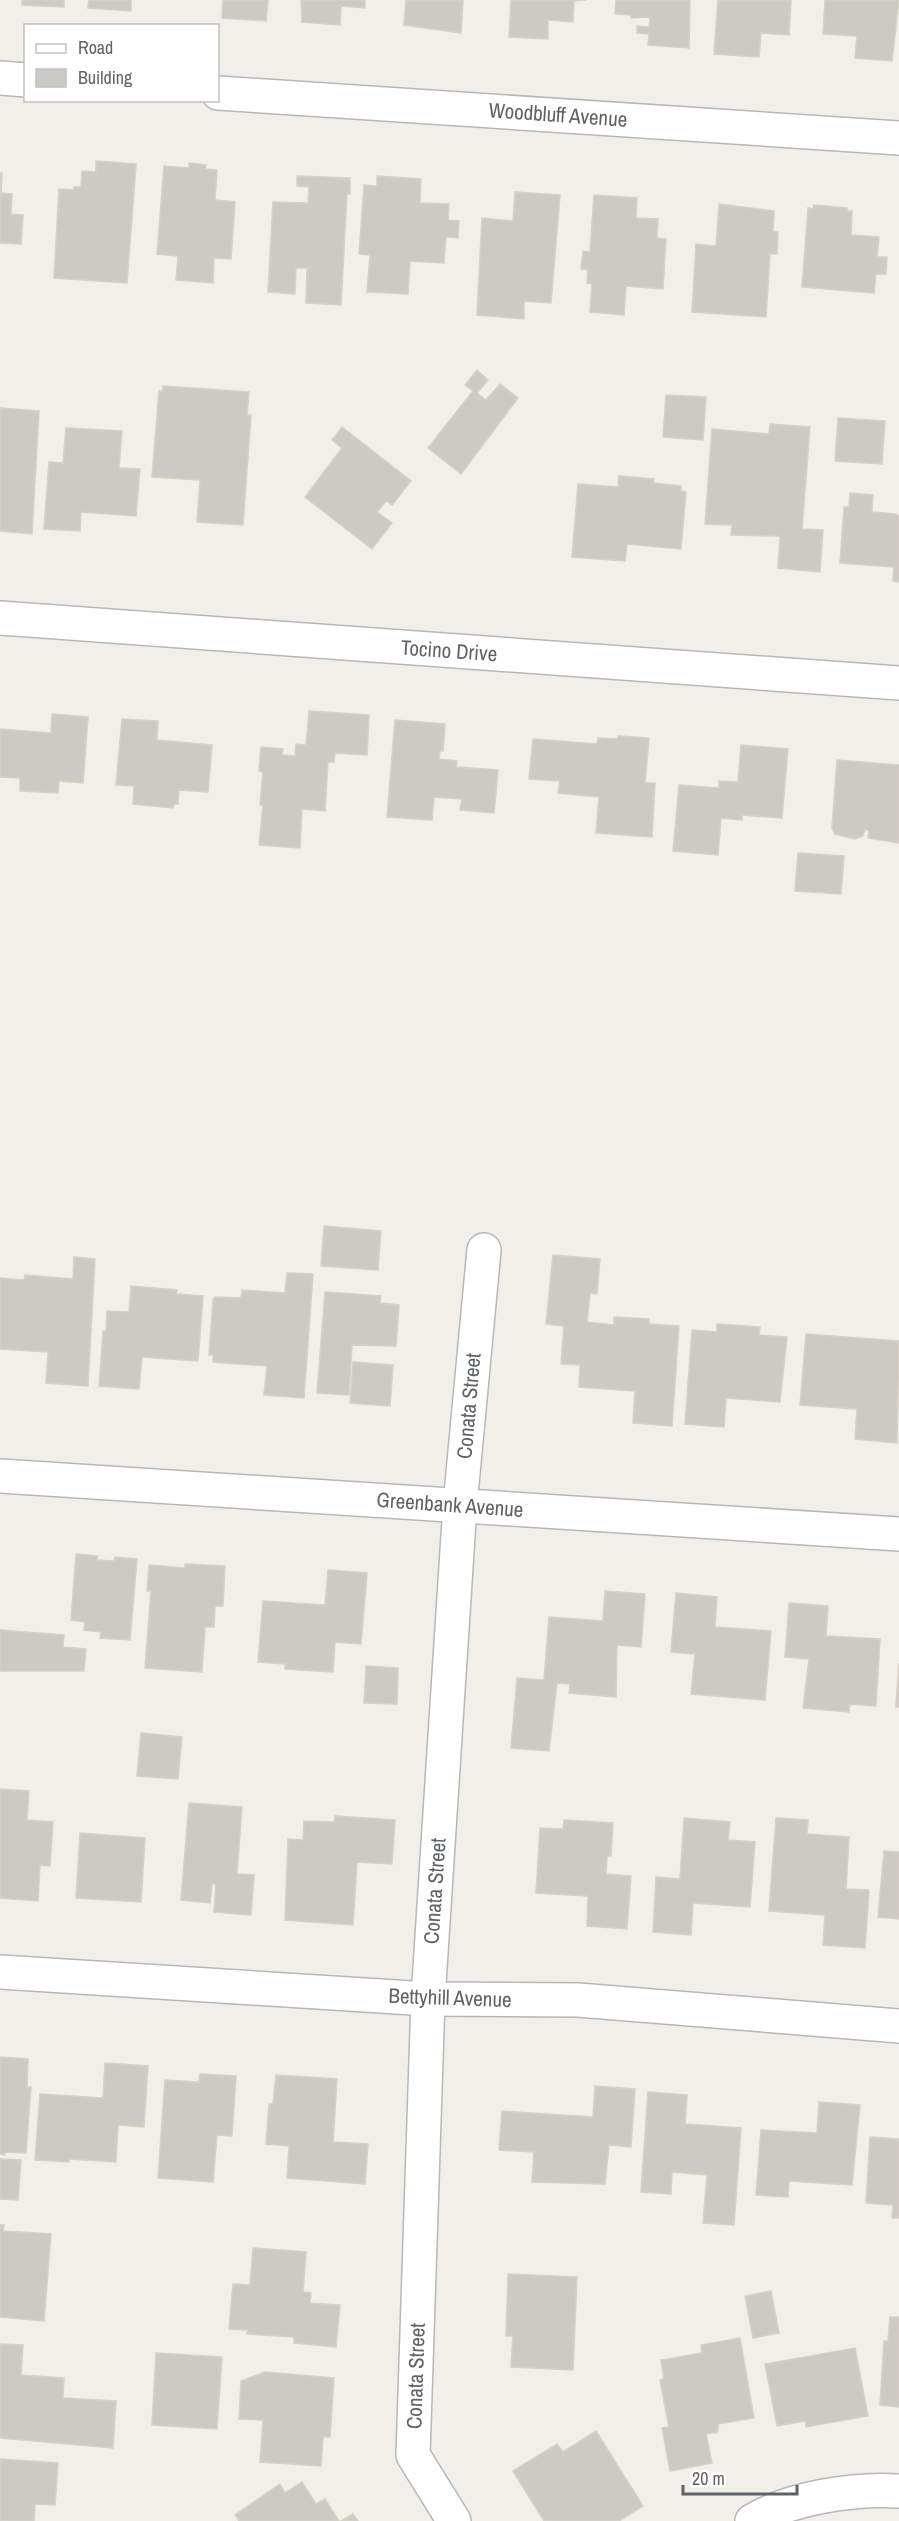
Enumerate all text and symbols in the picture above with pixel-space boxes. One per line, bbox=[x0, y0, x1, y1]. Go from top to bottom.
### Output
legend bbox=[24, 24, 219, 102]
text: Road bbox=[78, 35, 113, 60]
text: Building bbox=[78, 65, 133, 90]
street label: Woodbluff Avenue bbox=[488, 95, 628, 134]
street label: Tocino Drive bbox=[400, 633, 498, 668]
street label: Conata Street bbox=[449, 1352, 488, 1460]
street label: Greenbank Avenue bbox=[376, 1485, 524, 1524]
street label: Conata Street bbox=[416, 1837, 453, 1945]
street label: Bettyhill Avenue bbox=[388, 1981, 512, 2014]
street label: Conata Street bbox=[399, 2322, 432, 2430]
scale bar bbox=[683, 2458, 797, 2496]
text: 20 m bbox=[692, 2466, 725, 2491]

